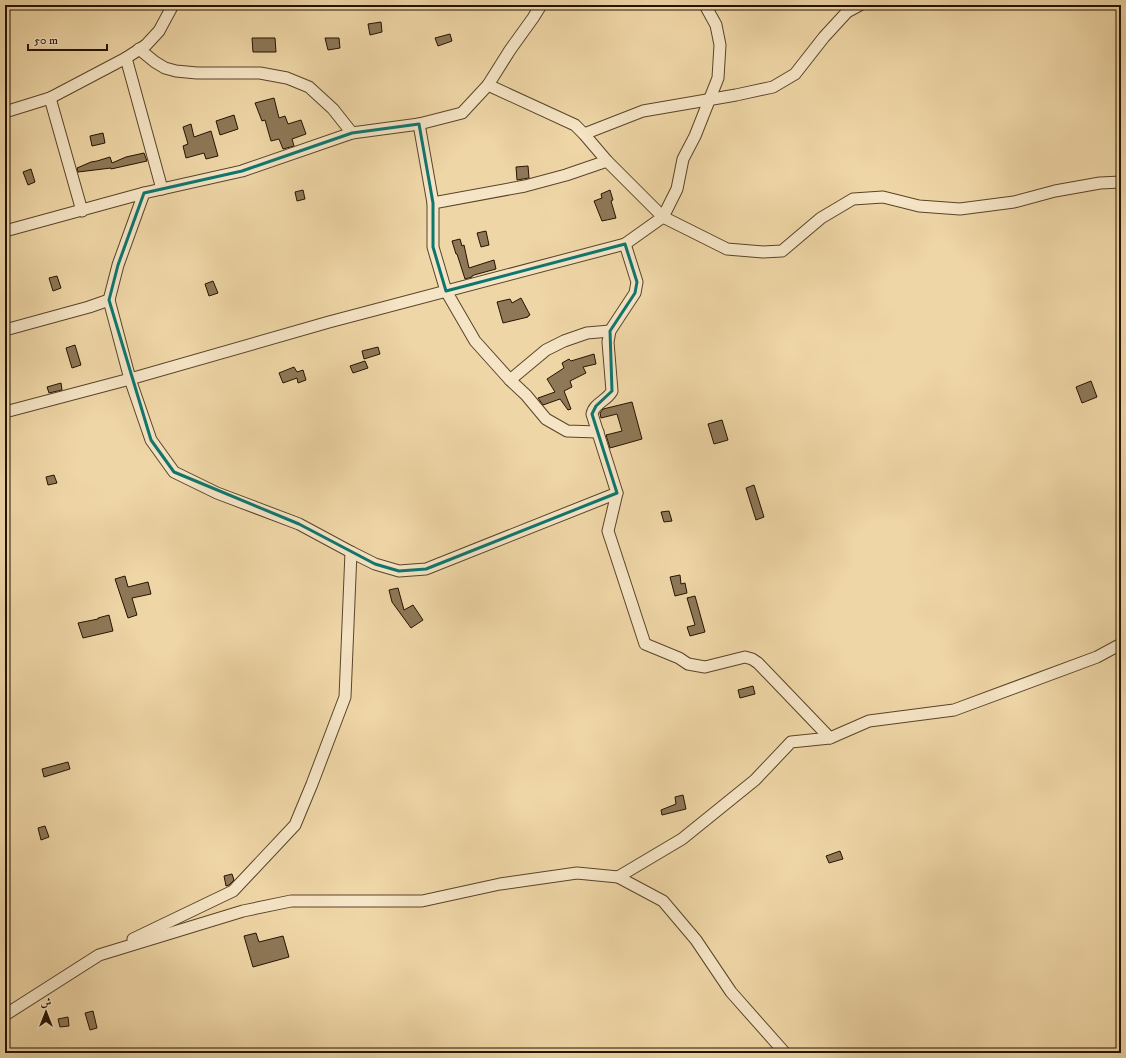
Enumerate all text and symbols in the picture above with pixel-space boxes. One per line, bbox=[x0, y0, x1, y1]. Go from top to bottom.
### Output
scale bar bbox=[28, 26, 107, 52]
text: 50 m bbox=[34, 33, 58, 48]
north arrow bbox=[26, 992, 66, 1032]
text: ش bbox=[41, 996, 52, 1010]

